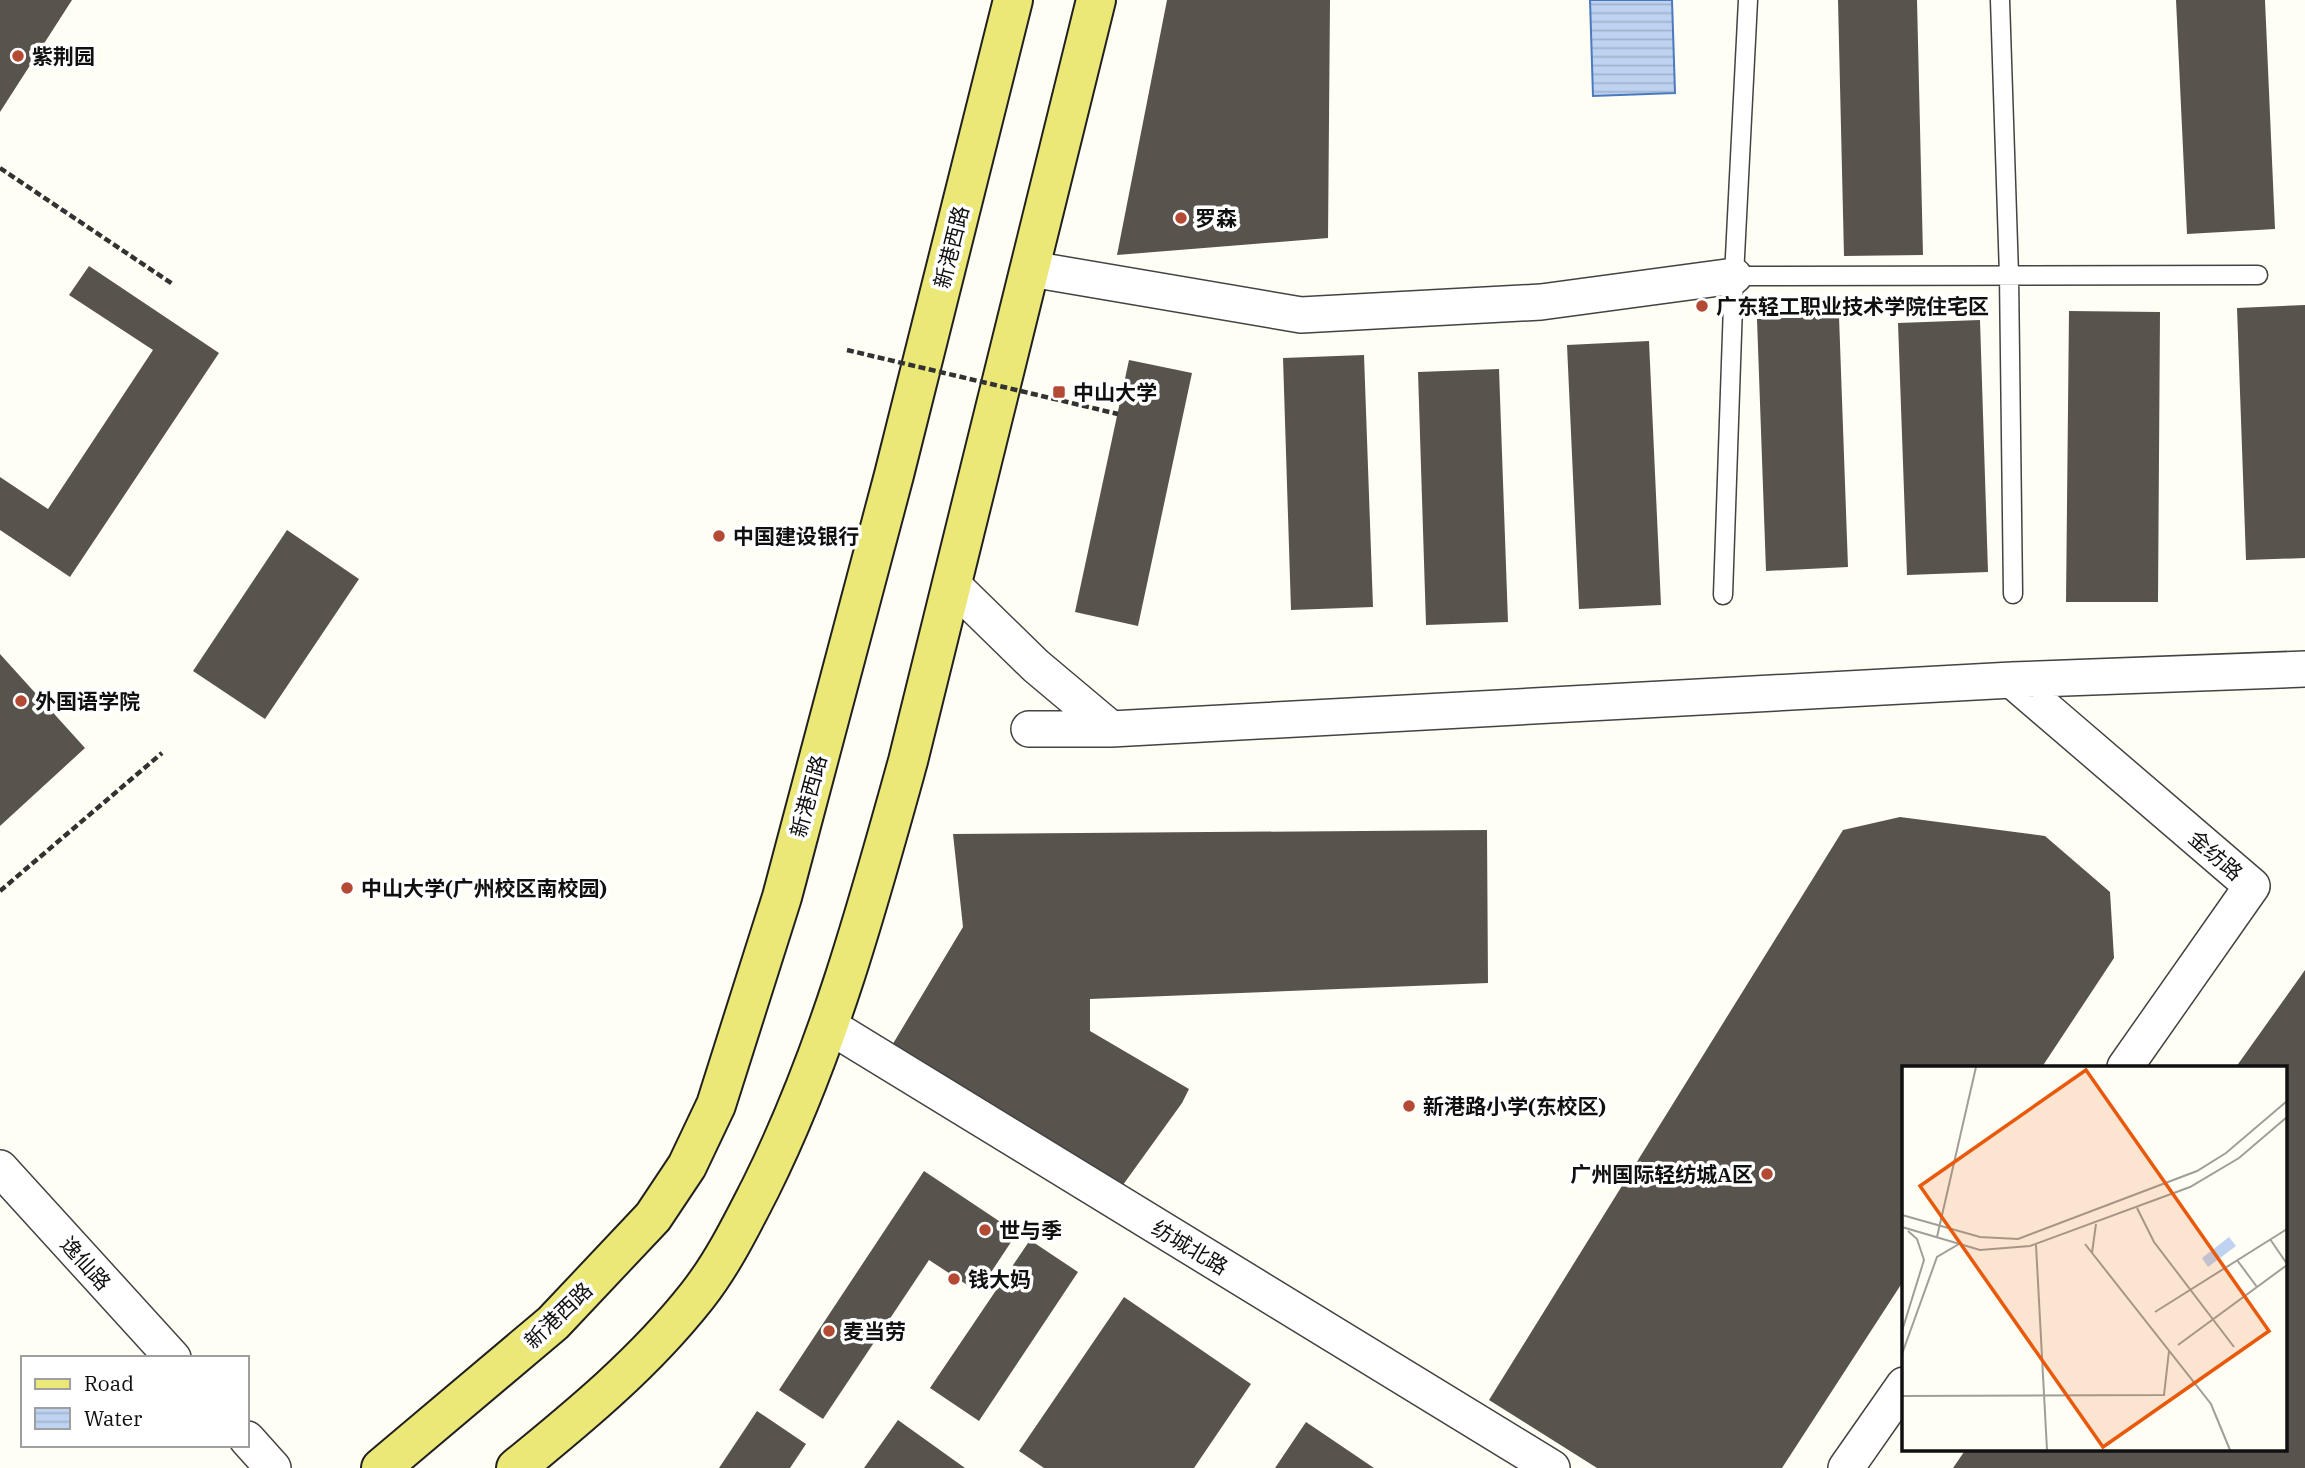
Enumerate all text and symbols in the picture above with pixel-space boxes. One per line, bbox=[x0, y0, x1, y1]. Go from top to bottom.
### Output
place label: 紫荆园 bbox=[32, 42, 95, 70]
marker: 紫荆园 bbox=[10, 48, 26, 64]
street label: 新港西路 bbox=[927, 203, 975, 291]
place label: 罗森 bbox=[1195, 204, 1237, 232]
marker: 罗森 bbox=[1173, 210, 1189, 226]
place label: 广东轻工职业技术学院住宅区 bbox=[1716, 292, 1989, 320]
marker: 广东轻工职业技术学院住宅区 bbox=[1694, 298, 1710, 314]
place label: 中山大学 bbox=[1073, 378, 1157, 406]
marker: 中山大学 bbox=[1051, 384, 1067, 400]
place label: 中国建设银行 bbox=[733, 522, 859, 550]
marker: 中国建设银行 bbox=[711, 528, 727, 544]
place label: 外国语学院 bbox=[35, 687, 140, 715]
marker: 外国语学院 bbox=[13, 693, 29, 709]
street label: 新港西路 bbox=[784, 752, 832, 840]
street label: 金纺路 bbox=[2183, 824, 2249, 886]
place label: 中山大学(广州校区南校园) bbox=[361, 874, 607, 902]
marker: 中山大学(广州校区南校园) bbox=[339, 880, 355, 896]
inset map bbox=[1902, 1066, 2288, 1450]
place label: 新港路小学(东校区) bbox=[1423, 1092, 1606, 1120]
marker: 新港路小学(东校区) bbox=[1401, 1098, 1417, 1114]
place label: 广州国际轻纺城A区 bbox=[1570, 1160, 1753, 1188]
marker: 广州国际轻纺城A区 bbox=[1759, 1166, 1775, 1182]
street label: 纺城北路 bbox=[1147, 1213, 1233, 1281]
place label: 世与季 bbox=[999, 1216, 1062, 1244]
marker: 世与季 bbox=[977, 1222, 993, 1238]
street label: 逸仙路 bbox=[55, 1230, 117, 1296]
place label: 钱大妈 bbox=[968, 1265, 1031, 1293]
marker: 钱大妈 bbox=[946, 1271, 962, 1287]
street label: 新港西路 bbox=[518, 1276, 598, 1354]
place label: 麦当劳 bbox=[843, 1317, 906, 1345]
marker: 麦当劳 bbox=[821, 1323, 837, 1339]
legend bbox=[21, 1356, 248, 1447]
text: Road bbox=[84, 1369, 134, 1397]
text: Water bbox=[84, 1404, 143, 1432]

